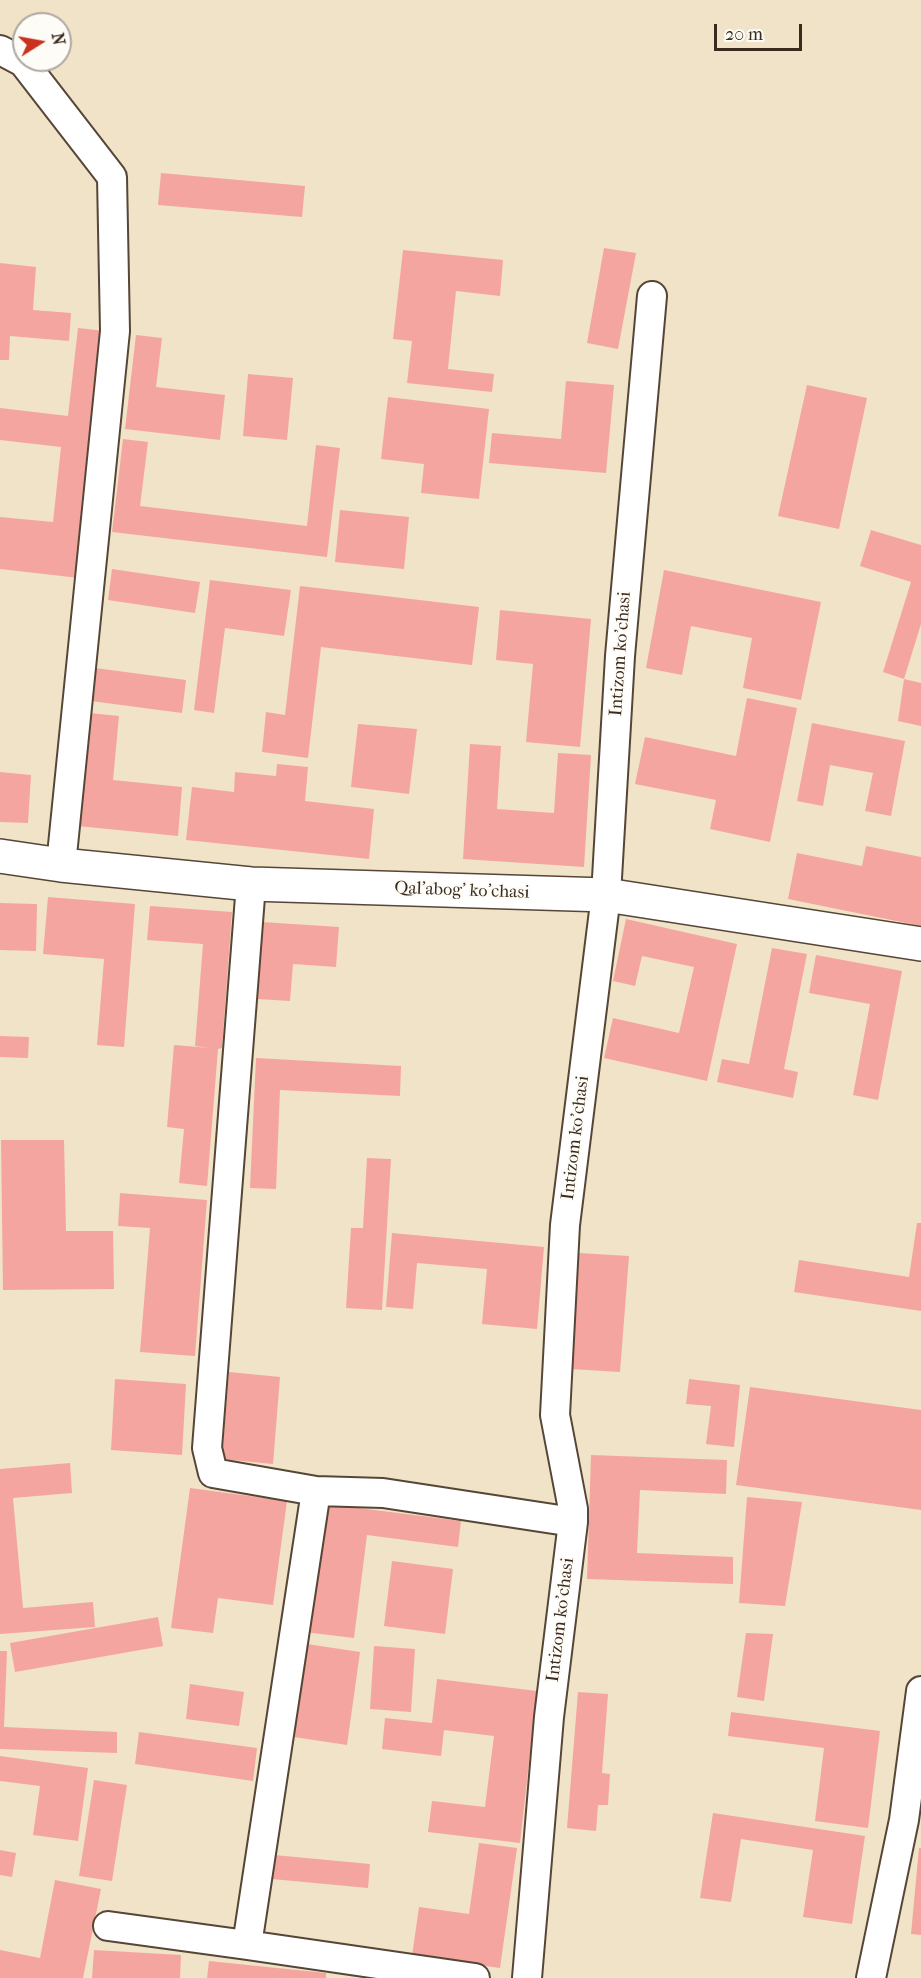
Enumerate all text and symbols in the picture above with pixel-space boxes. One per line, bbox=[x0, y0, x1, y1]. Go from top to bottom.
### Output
north arrow bbox=[12, 12, 72, 72]
scale bar bbox=[717, 12, 806, 50]
text: 20 m bbox=[725, 24, 763, 45]
text: N bbox=[48, 31, 69, 47]
street label: Intizom ko'chasi bbox=[606, 591, 636, 717]
street label: Qal'abog' ko'chasi bbox=[394, 878, 530, 904]
street label: Intizom ko'chasi bbox=[558, 1075, 594, 1201]
street label: Intizom ko'chasi bbox=[543, 1557, 579, 1683]

